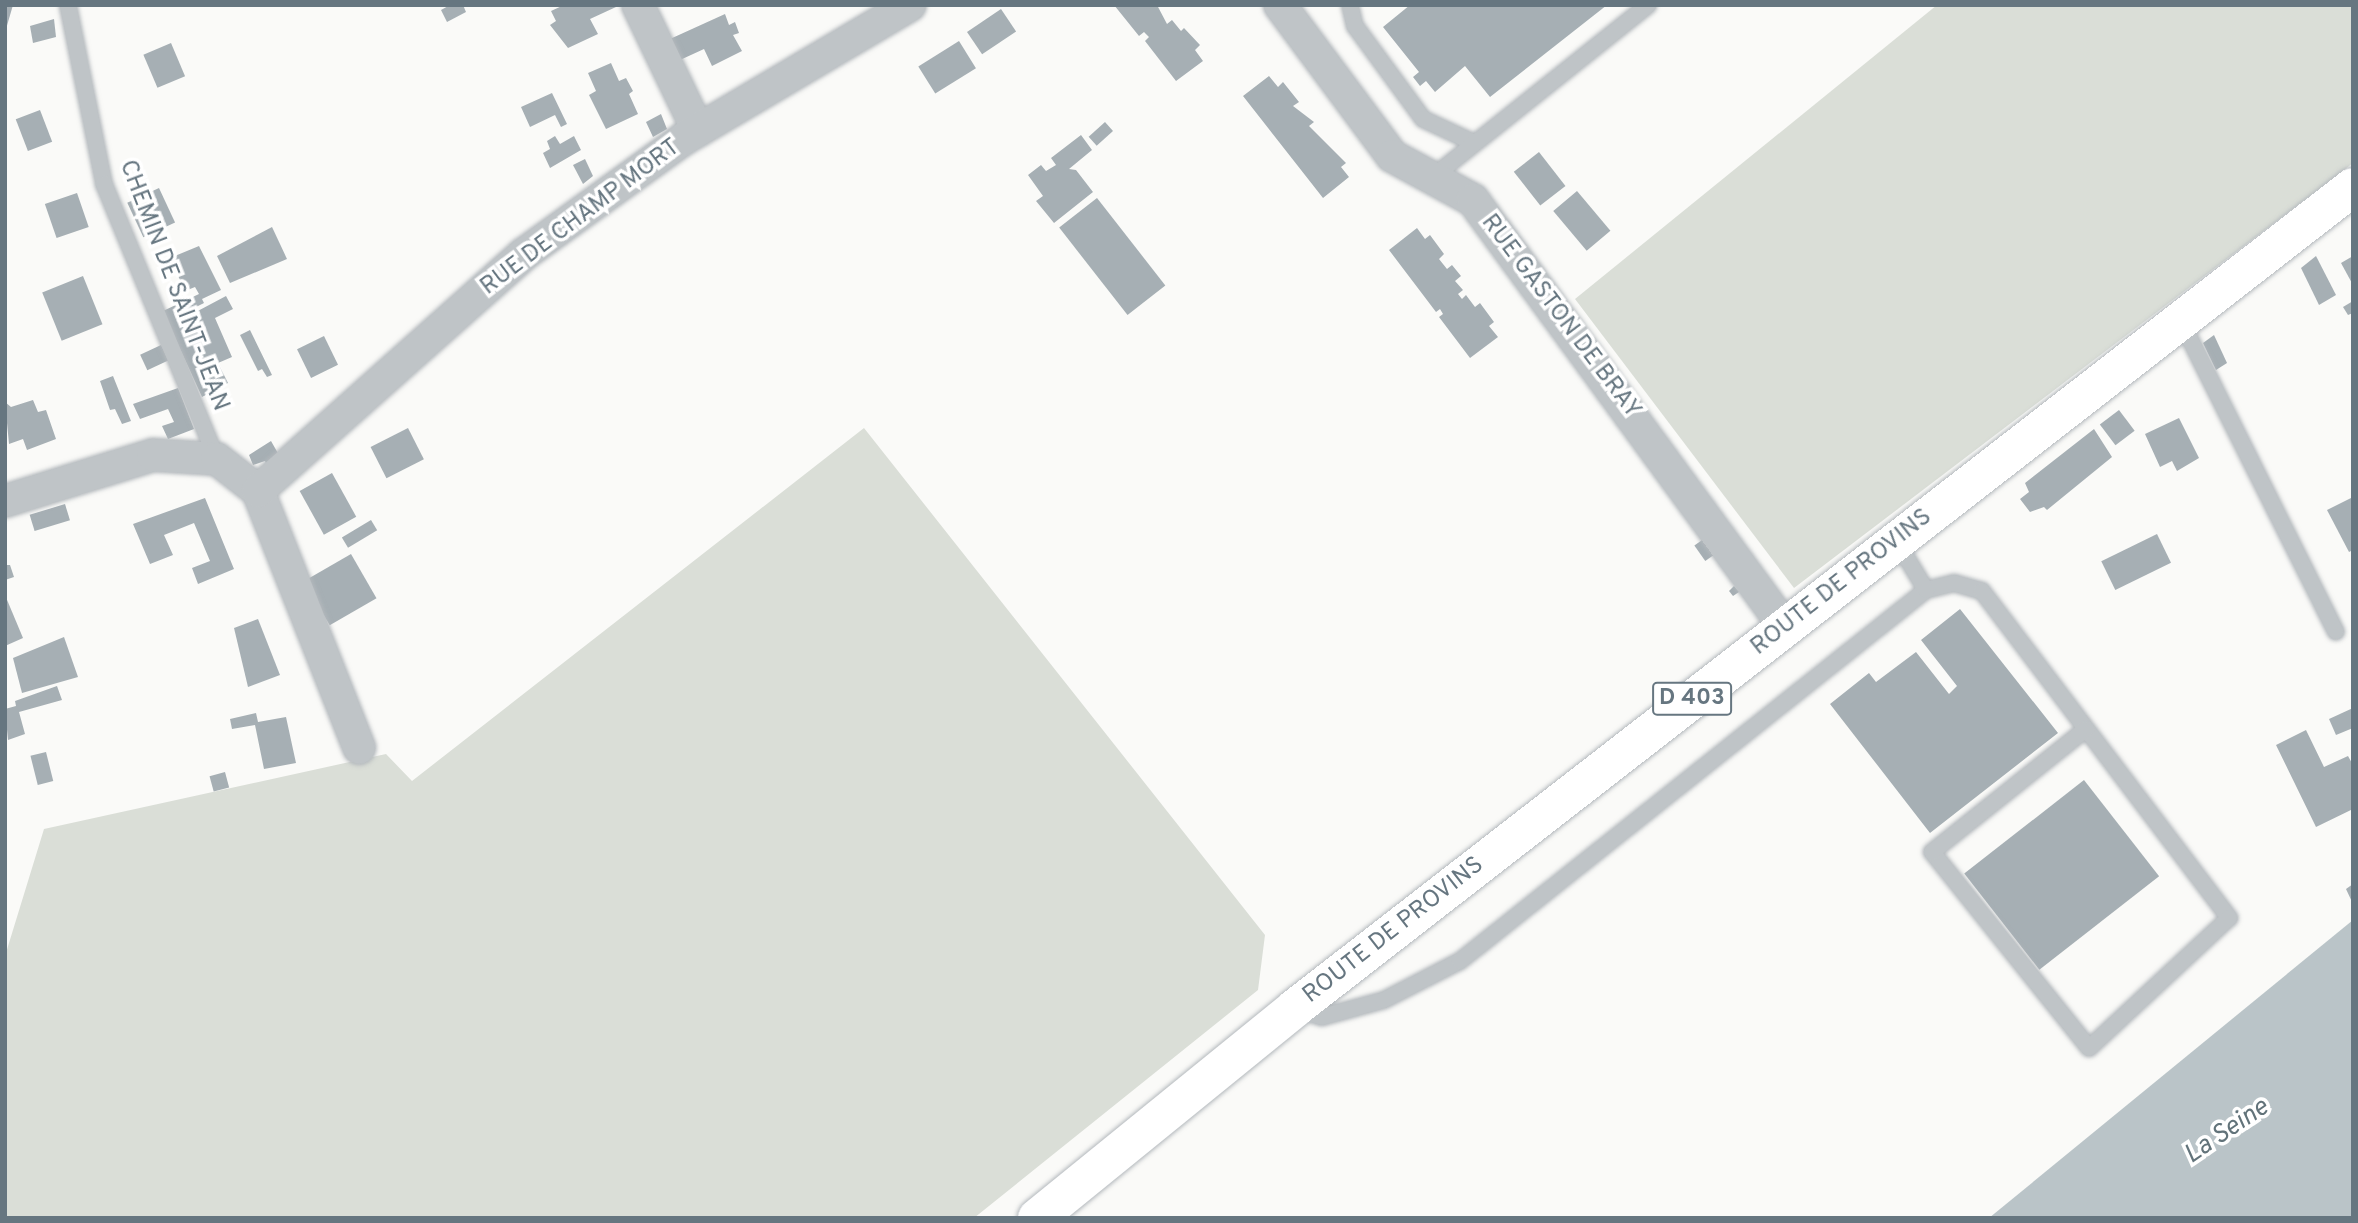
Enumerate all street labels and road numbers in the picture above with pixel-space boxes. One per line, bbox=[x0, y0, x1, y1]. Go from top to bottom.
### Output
street label: RUE DE CHAMP MORT bbox=[476, 134, 686, 302]
street label: CHEMIN DE SAINT-JEAN bbox=[112, 156, 234, 416]
street label: RUE GASTON DE BRAY bbox=[1474, 209, 1646, 425]
street label: ROUTE DE PROVINS bbox=[1746, 504, 1938, 662]
road number: D 403 bbox=[1652, 680, 1732, 719]
street label: ROUTE DE PROVINS bbox=[1298, 852, 1490, 1010]

